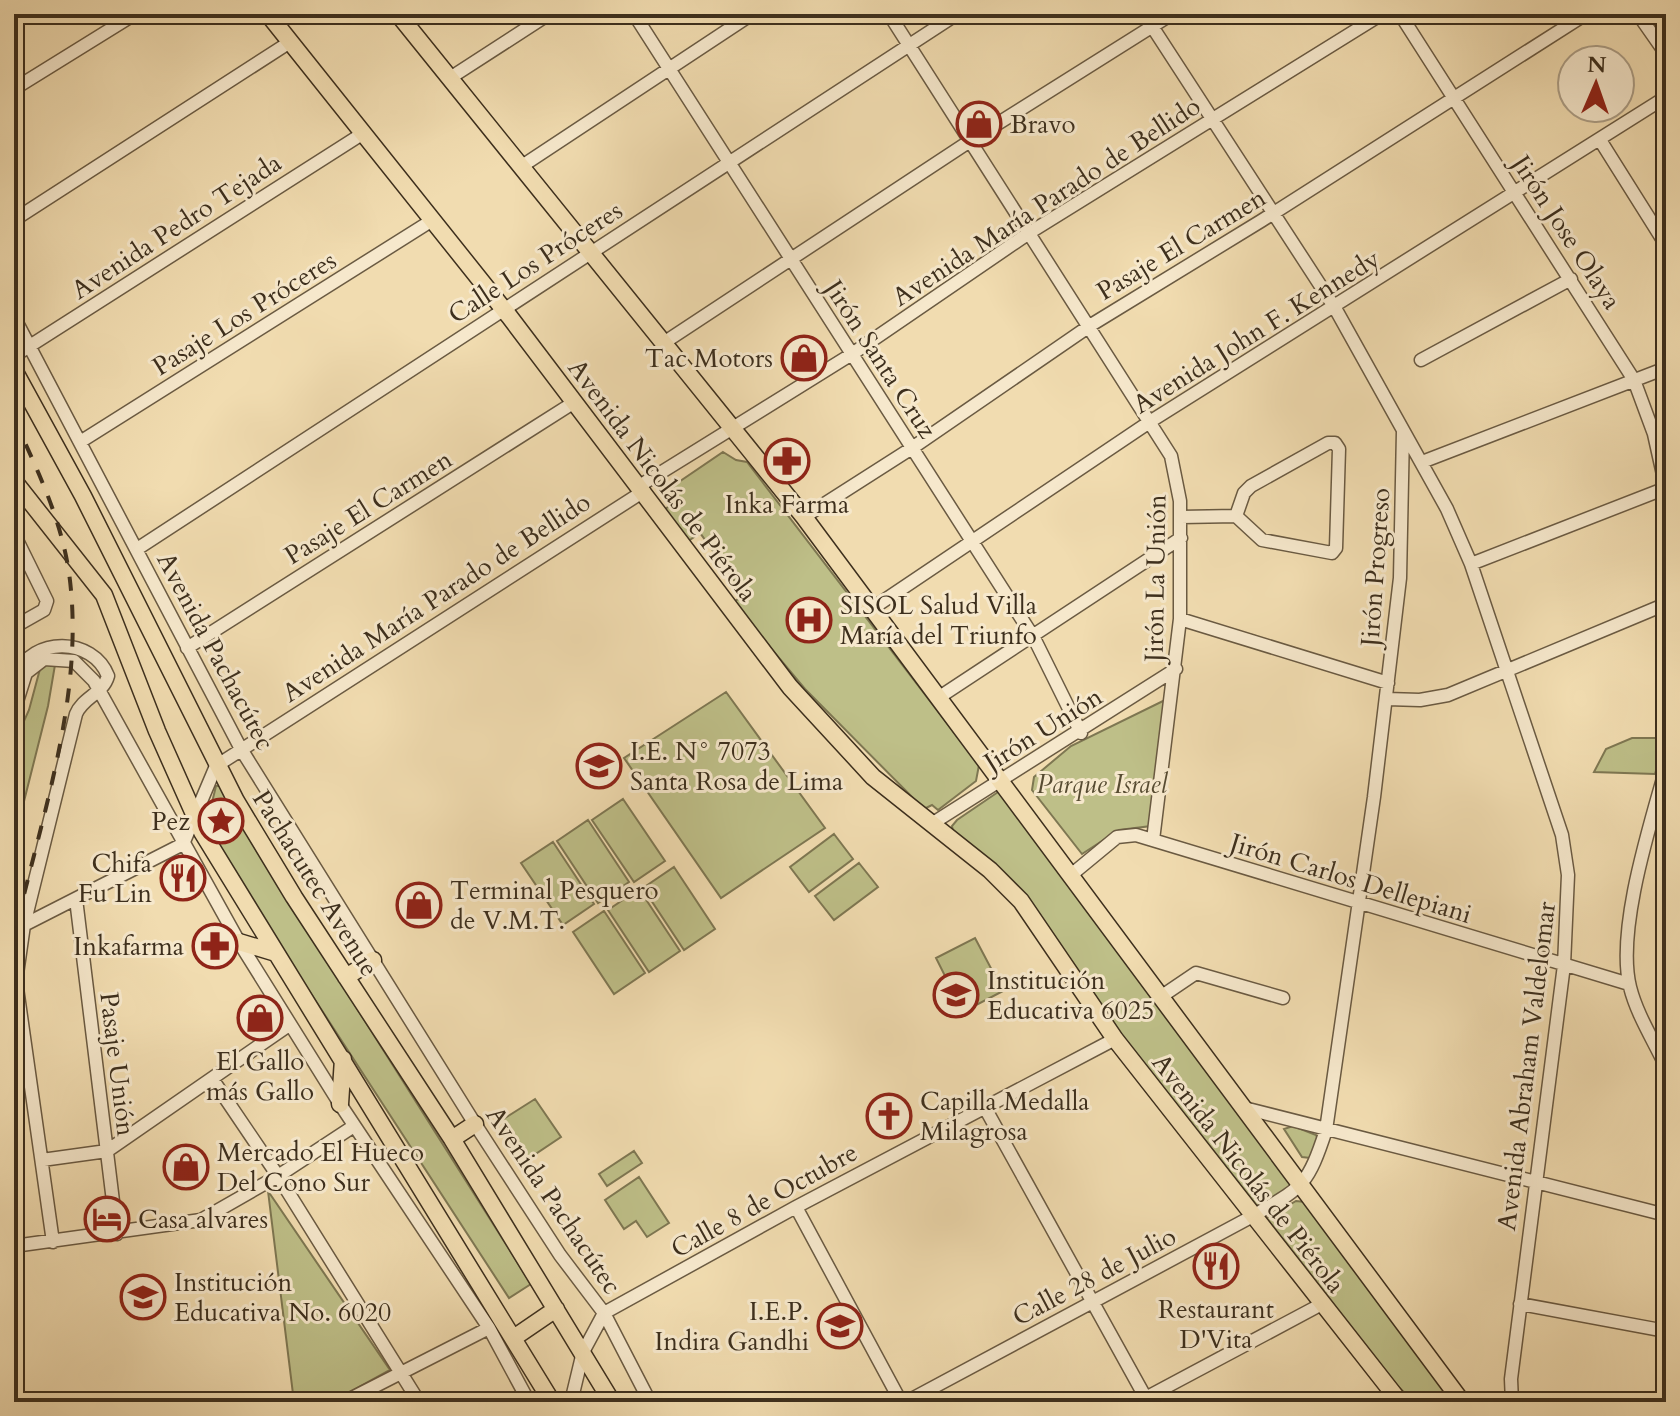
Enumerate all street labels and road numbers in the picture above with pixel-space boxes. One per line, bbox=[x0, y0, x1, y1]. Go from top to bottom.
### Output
street label: Avenida María Parado de Bellido bbox=[885, 88, 1207, 314]
street label: Avenida Pedro Tejada bbox=[65, 145, 288, 307]
street label: Jirón Jose Olaya bbox=[1502, 145, 1629, 316]
street label: Pasaje El Carmen bbox=[1090, 180, 1273, 309]
street label: Calle Los Próceres bbox=[441, 193, 629, 332]
street label: Avenida John F. Kennedy bbox=[1126, 241, 1387, 422]
street label: Pasaje Los Próceres bbox=[146, 243, 343, 384]
street label: Jirón Santa Cruz bbox=[814, 270, 945, 445]
street label: Avenida Nicolás de Piérola bbox=[560, 352, 765, 609]
street label: Pasaje El Carmen bbox=[278, 442, 459, 573]
street label: Avenida María Parado de Bellido bbox=[275, 484, 597, 710]
street label: Jirón Progreso bbox=[1352, 487, 1398, 652]
street label: Jirón La Unión bbox=[1136, 494, 1174, 666]
street label: Avenida Pachacútec bbox=[149, 546, 283, 756]
street label: Jirón Unión bbox=[974, 679, 1109, 782]
street label: Pachacutec Avenue bbox=[244, 784, 387, 983]
street label: Jirón Carlos Dellepiani bbox=[1222, 824, 1476, 932]
street label: Avenida Abraham Valdelomar bbox=[1489, 899, 1564, 1233]
street label: Pasaje Unión bbox=[91, 990, 144, 1138]
street label: Avenida Nicolás de Piérola bbox=[1144, 1046, 1353, 1300]
street label: Avenida Pachacútec bbox=[478, 1099, 629, 1301]
street label: Calle 8 de Octubre bbox=[665, 1135, 864, 1266]
street label: Calle 28 de Julio bbox=[1006, 1219, 1182, 1334]

